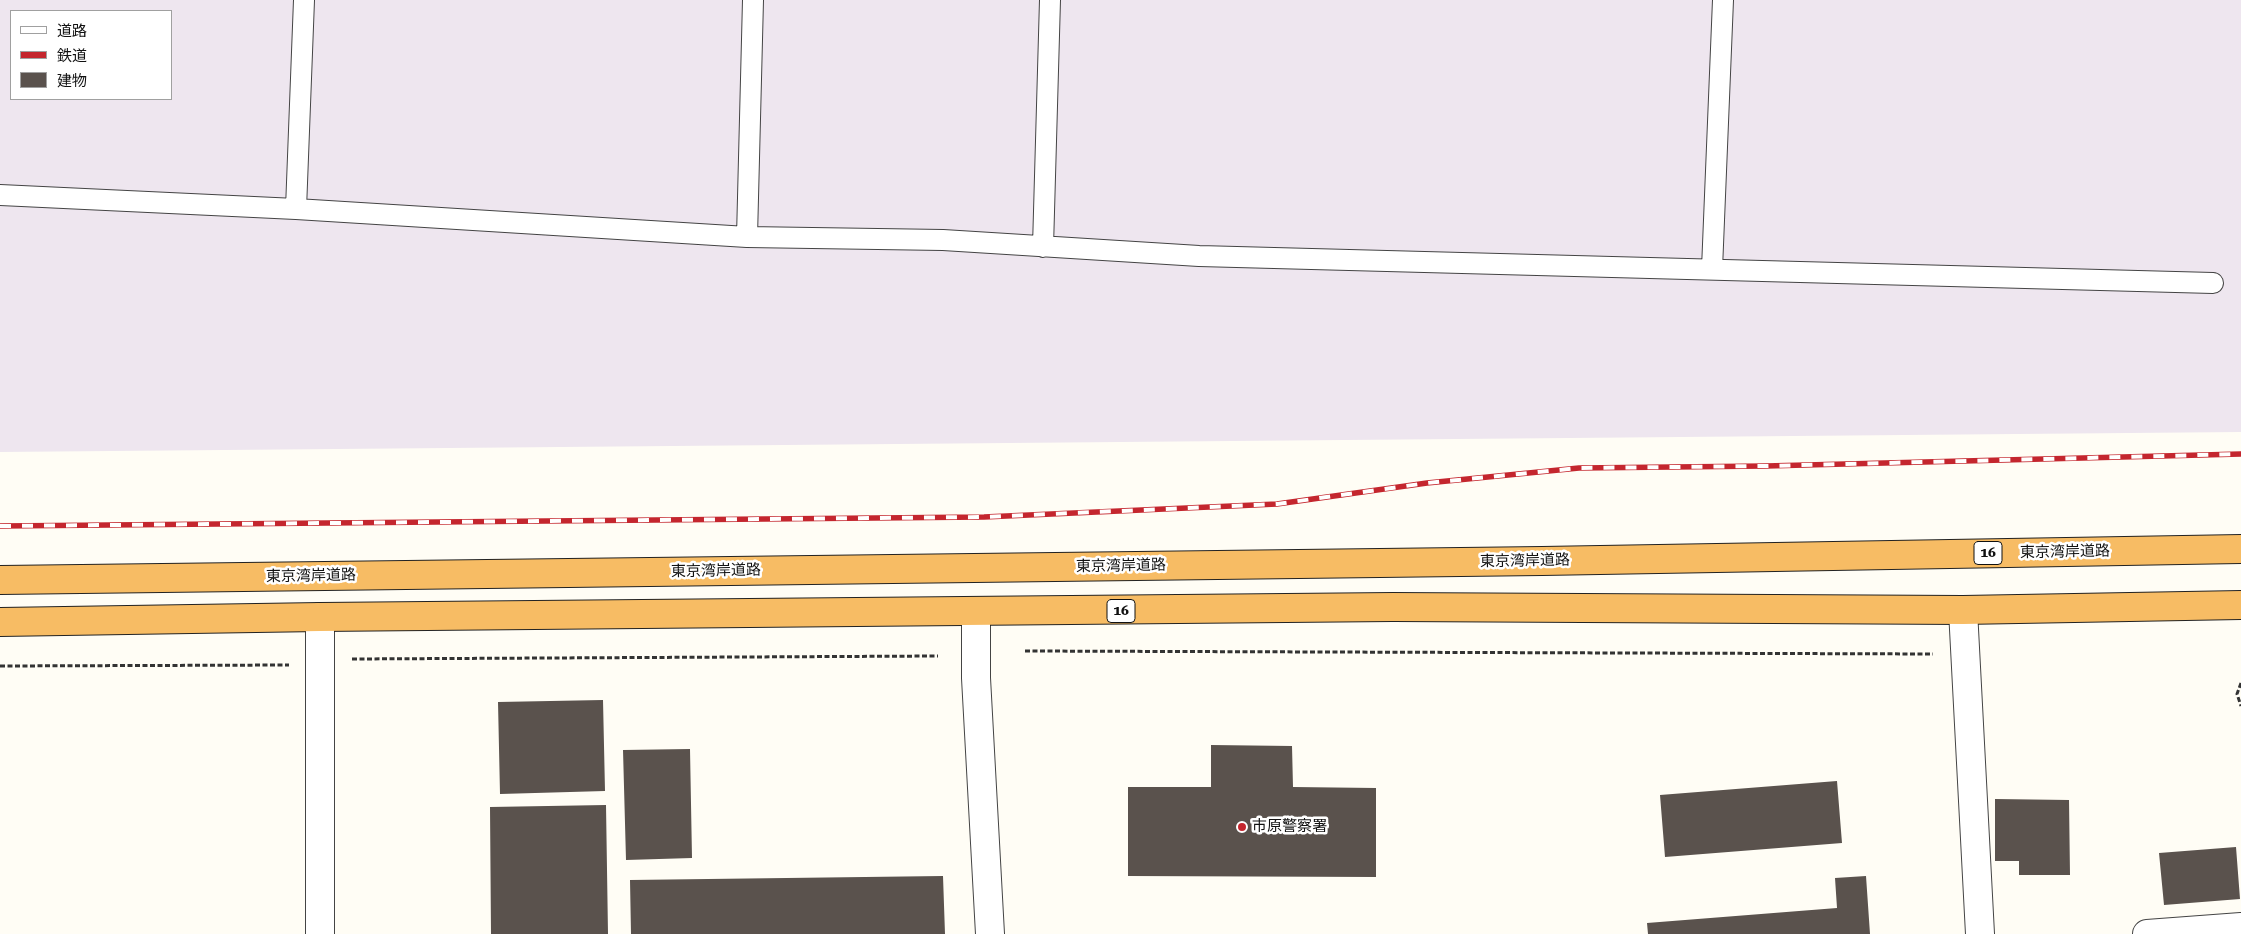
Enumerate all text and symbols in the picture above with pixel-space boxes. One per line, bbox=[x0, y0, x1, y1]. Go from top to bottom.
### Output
legend bbox=[10, 10, 172, 100]
text: 道路 bbox=[57, 22, 87, 40]
text: 鉄道 bbox=[57, 47, 87, 65]
text: 建物 bbox=[57, 72, 87, 90]
road number: 16 bbox=[1974, 542, 2002, 564]
street label: 東京湾岸道路 bbox=[2020, 542, 2110, 562]
street label: 東京湾岸道路 bbox=[1480, 551, 1570, 571]
street label: 東京湾岸道路 bbox=[1076, 556, 1166, 576]
street label: 東京湾岸道路 bbox=[671, 561, 761, 581]
street label: 東京湾岸道路 bbox=[266, 566, 356, 586]
road number: 16 bbox=[1107, 600, 1135, 622]
place label: 市原警察署 bbox=[1252, 818, 1327, 836]
marker: 市原警察署 bbox=[1236, 821, 1248, 833]

